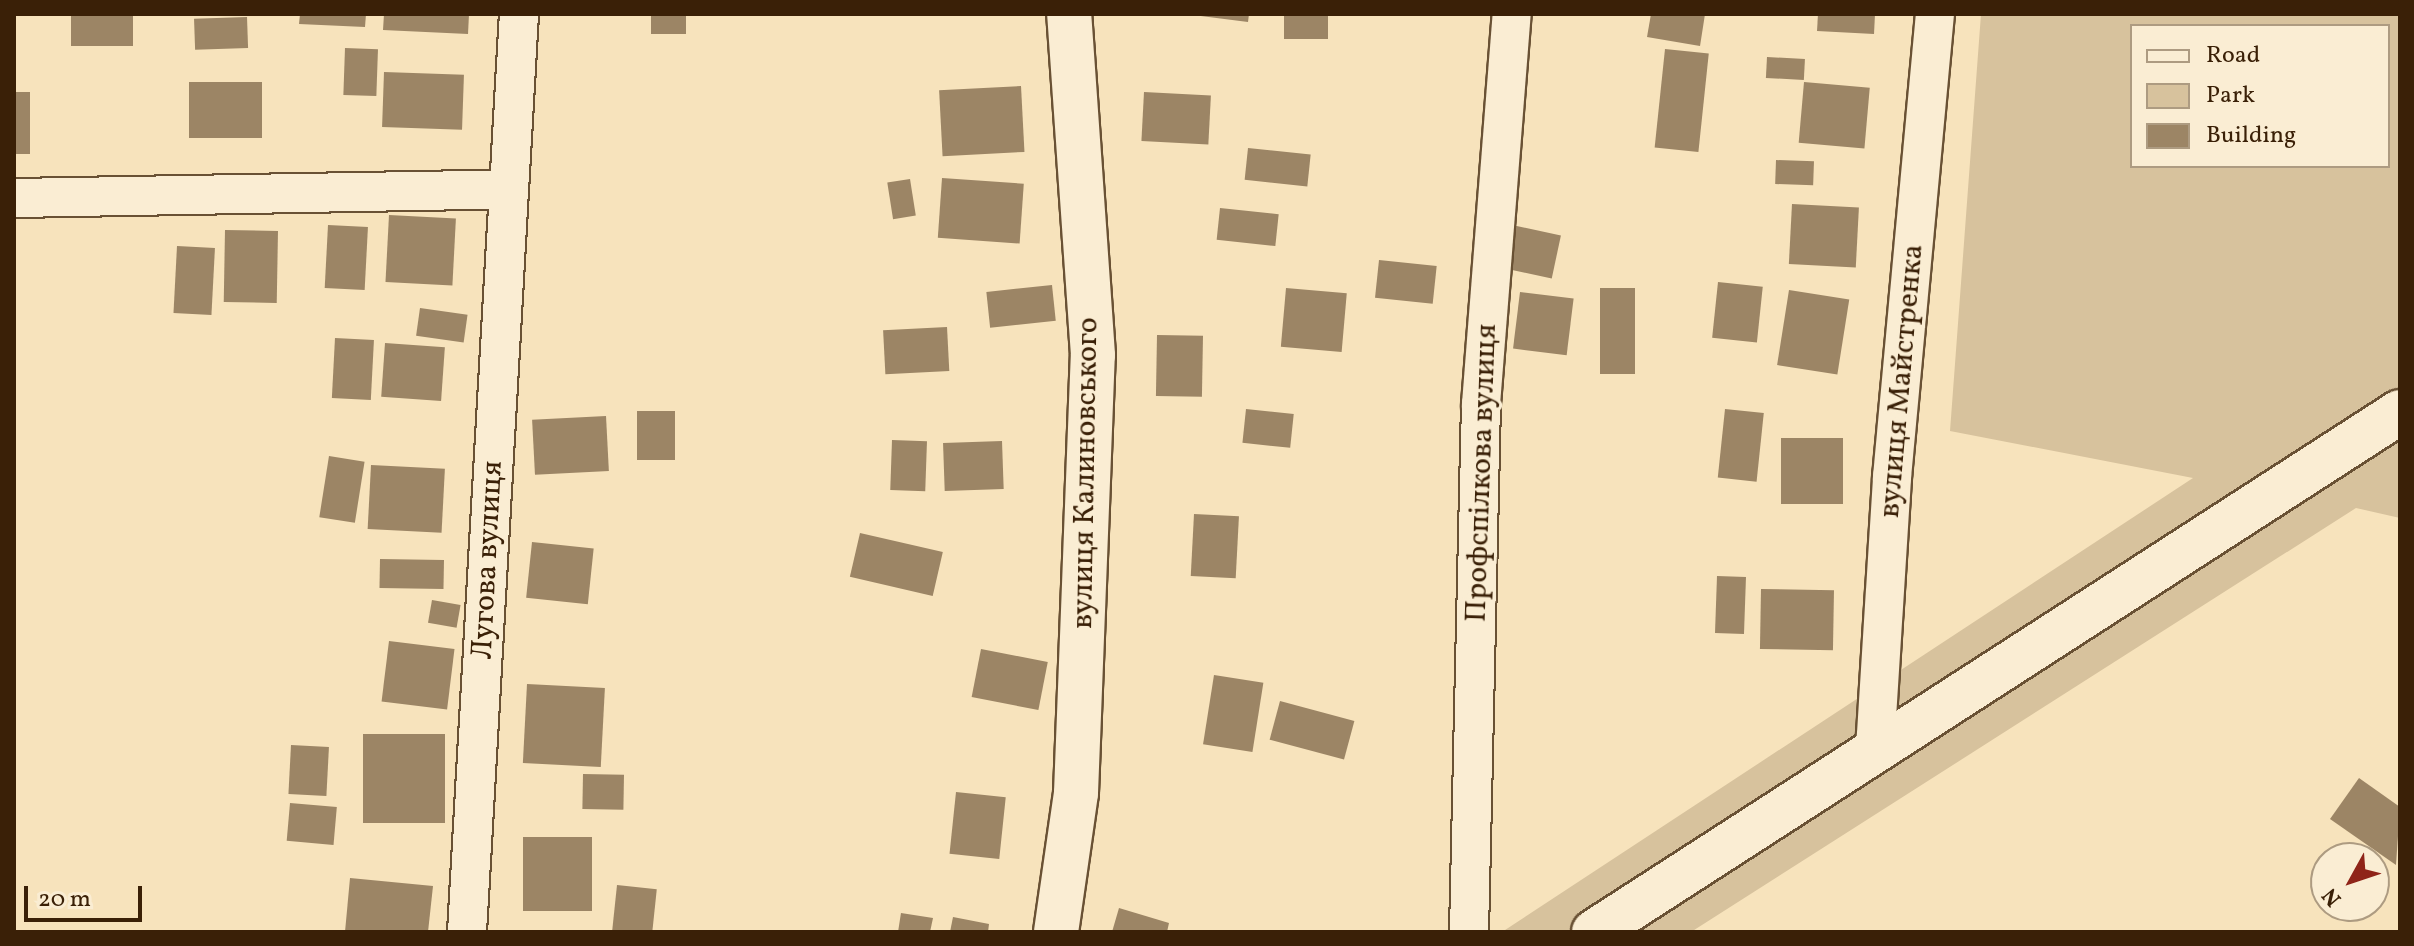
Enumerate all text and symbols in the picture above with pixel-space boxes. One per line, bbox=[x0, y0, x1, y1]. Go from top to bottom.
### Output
legend bbox=[2130, 24, 2390, 168]
text: Road bbox=[2206, 39, 2260, 73]
text: Park bbox=[2206, 79, 2255, 113]
text: Building bbox=[2206, 119, 2296, 153]
street label: вулиця Майстренка bbox=[1872, 243, 1932, 519]
street label: вулиця Калиновського bbox=[1065, 317, 1107, 629]
street label: Профспілкова вулиця bbox=[1459, 323, 1505, 623]
street label: Лугова вулиця bbox=[465, 460, 511, 660]
north arrow bbox=[2310, 842, 2390, 922]
scale bar bbox=[28, 870, 146, 920]
text: N bbox=[2316, 880, 2350, 913]
text: 20 m bbox=[38, 883, 91, 917]

